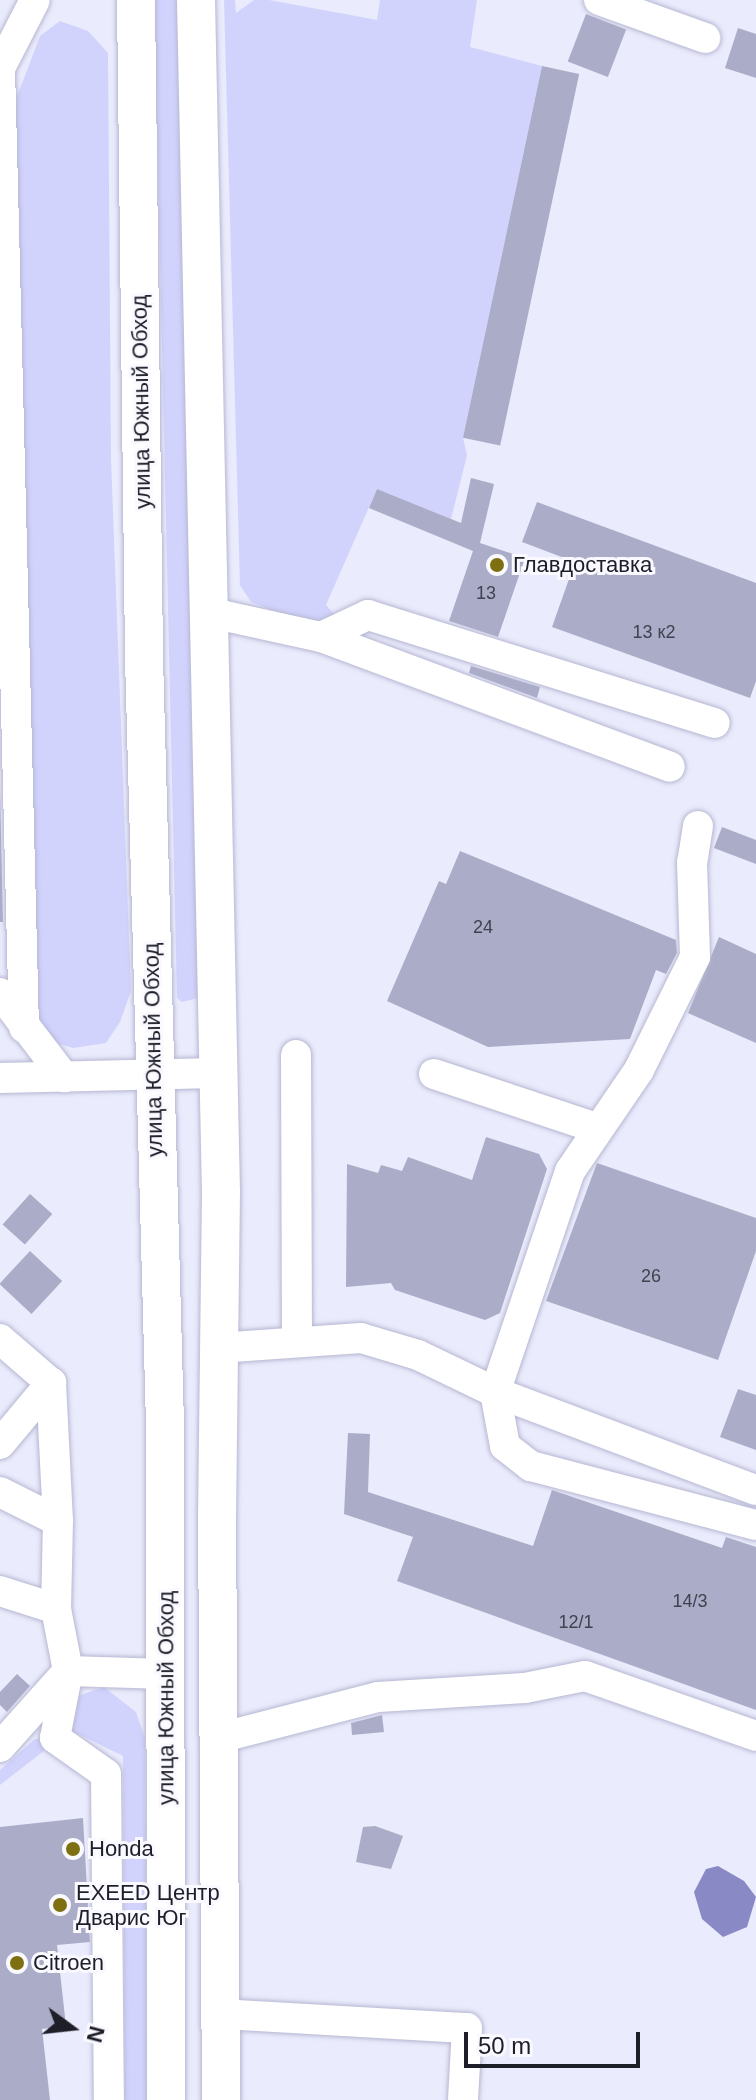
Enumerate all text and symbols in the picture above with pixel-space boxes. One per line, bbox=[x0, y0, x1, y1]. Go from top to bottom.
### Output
street label: улица Южный Обход bbox=[126, 295, 156, 509]
place label: Главдоставка bbox=[513, 552, 652, 578]
marker: Главдоставка bbox=[488, 556, 506, 574]
house number: 13 bbox=[476, 582, 496, 604]
house number: 13 к2 bbox=[633, 621, 675, 643]
house number: 24 bbox=[473, 916, 493, 938]
street label: улица Южный Обход bbox=[138, 943, 168, 1157]
house number: 26 bbox=[641, 1265, 661, 1287]
house number: 14/3 bbox=[672, 1590, 708, 1612]
street label: улица Южный Обход bbox=[153, 1591, 179, 1805]
house number: 12/1 bbox=[558, 1611, 594, 1633]
place label: Honda bbox=[89, 1836, 154, 1862]
marker: Honda bbox=[64, 1840, 82, 1858]
place label: EXEED Центр Дварис Юг bbox=[76, 1879, 220, 1930]
marker: EXEED Центр Дварис Юг bbox=[51, 1896, 69, 1914]
place label: Citroen bbox=[33, 1950, 104, 1976]
marker: Citroen bbox=[8, 1954, 26, 1972]
north arrow bbox=[32, 1988, 112, 2068]
scale bar bbox=[468, 2016, 644, 2066]
text: N bbox=[82, 2023, 110, 2045]
text: 50 m bbox=[478, 2032, 531, 2059]

